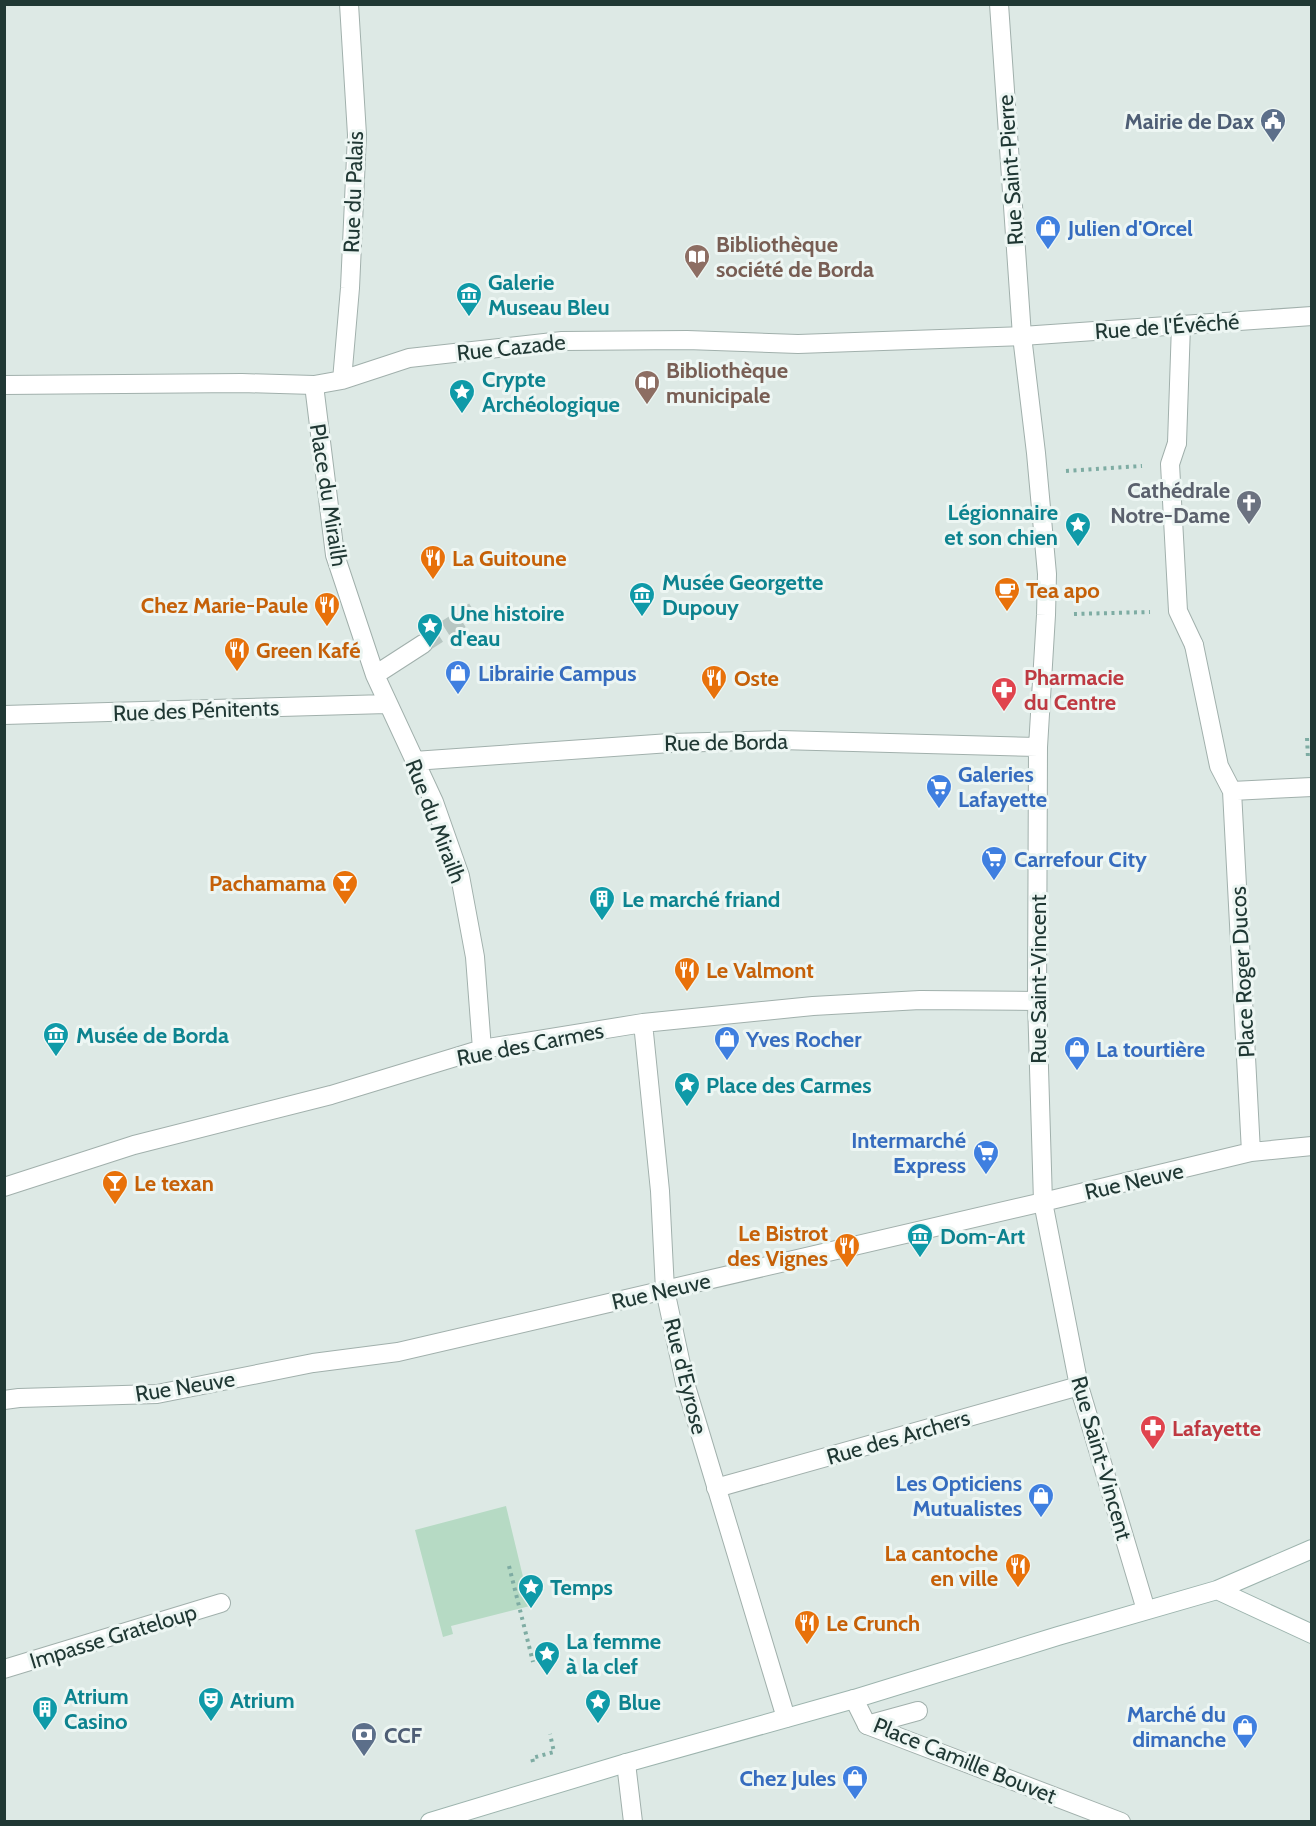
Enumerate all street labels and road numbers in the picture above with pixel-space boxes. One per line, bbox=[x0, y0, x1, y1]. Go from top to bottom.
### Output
street label: Rue Saint-Pierre bbox=[992, 94, 1029, 246]
street label: Rue du Palais bbox=[338, 131, 369, 253]
street label: Rue de l'Évêché bbox=[1094, 308, 1240, 345]
street label: Rue Cazade bbox=[455, 328, 567, 367]
street label: Place du Mirailh bbox=[304, 422, 353, 569]
street label: Rue des Pénitents bbox=[113, 694, 279, 727]
street label: Rue de Borda bbox=[664, 728, 789, 757]
street label: Rue du Mirailh bbox=[399, 755, 472, 887]
street label: Place Roger Ducos bbox=[1225, 885, 1260, 1058]
street label: Rue Saint-Vincent bbox=[1025, 894, 1052, 1064]
street label: Rue des Carmes bbox=[454, 1017, 606, 1072]
street label: Rue Neuve bbox=[1082, 1157, 1186, 1206]
street label: Rue Neuve bbox=[609, 1267, 713, 1316]
street label: Rue d'Eyrose bbox=[658, 1315, 713, 1437]
street label: Rue Neuve bbox=[133, 1365, 237, 1408]
street label: Rue Saint-Vincent bbox=[1065, 1373, 1138, 1544]
street label: Rue des Archers bbox=[823, 1404, 973, 1471]
street label: Impasse Grateloup bbox=[26, 1598, 200, 1675]
street label: Place Camille Bouvet bbox=[869, 1711, 1061, 1810]

